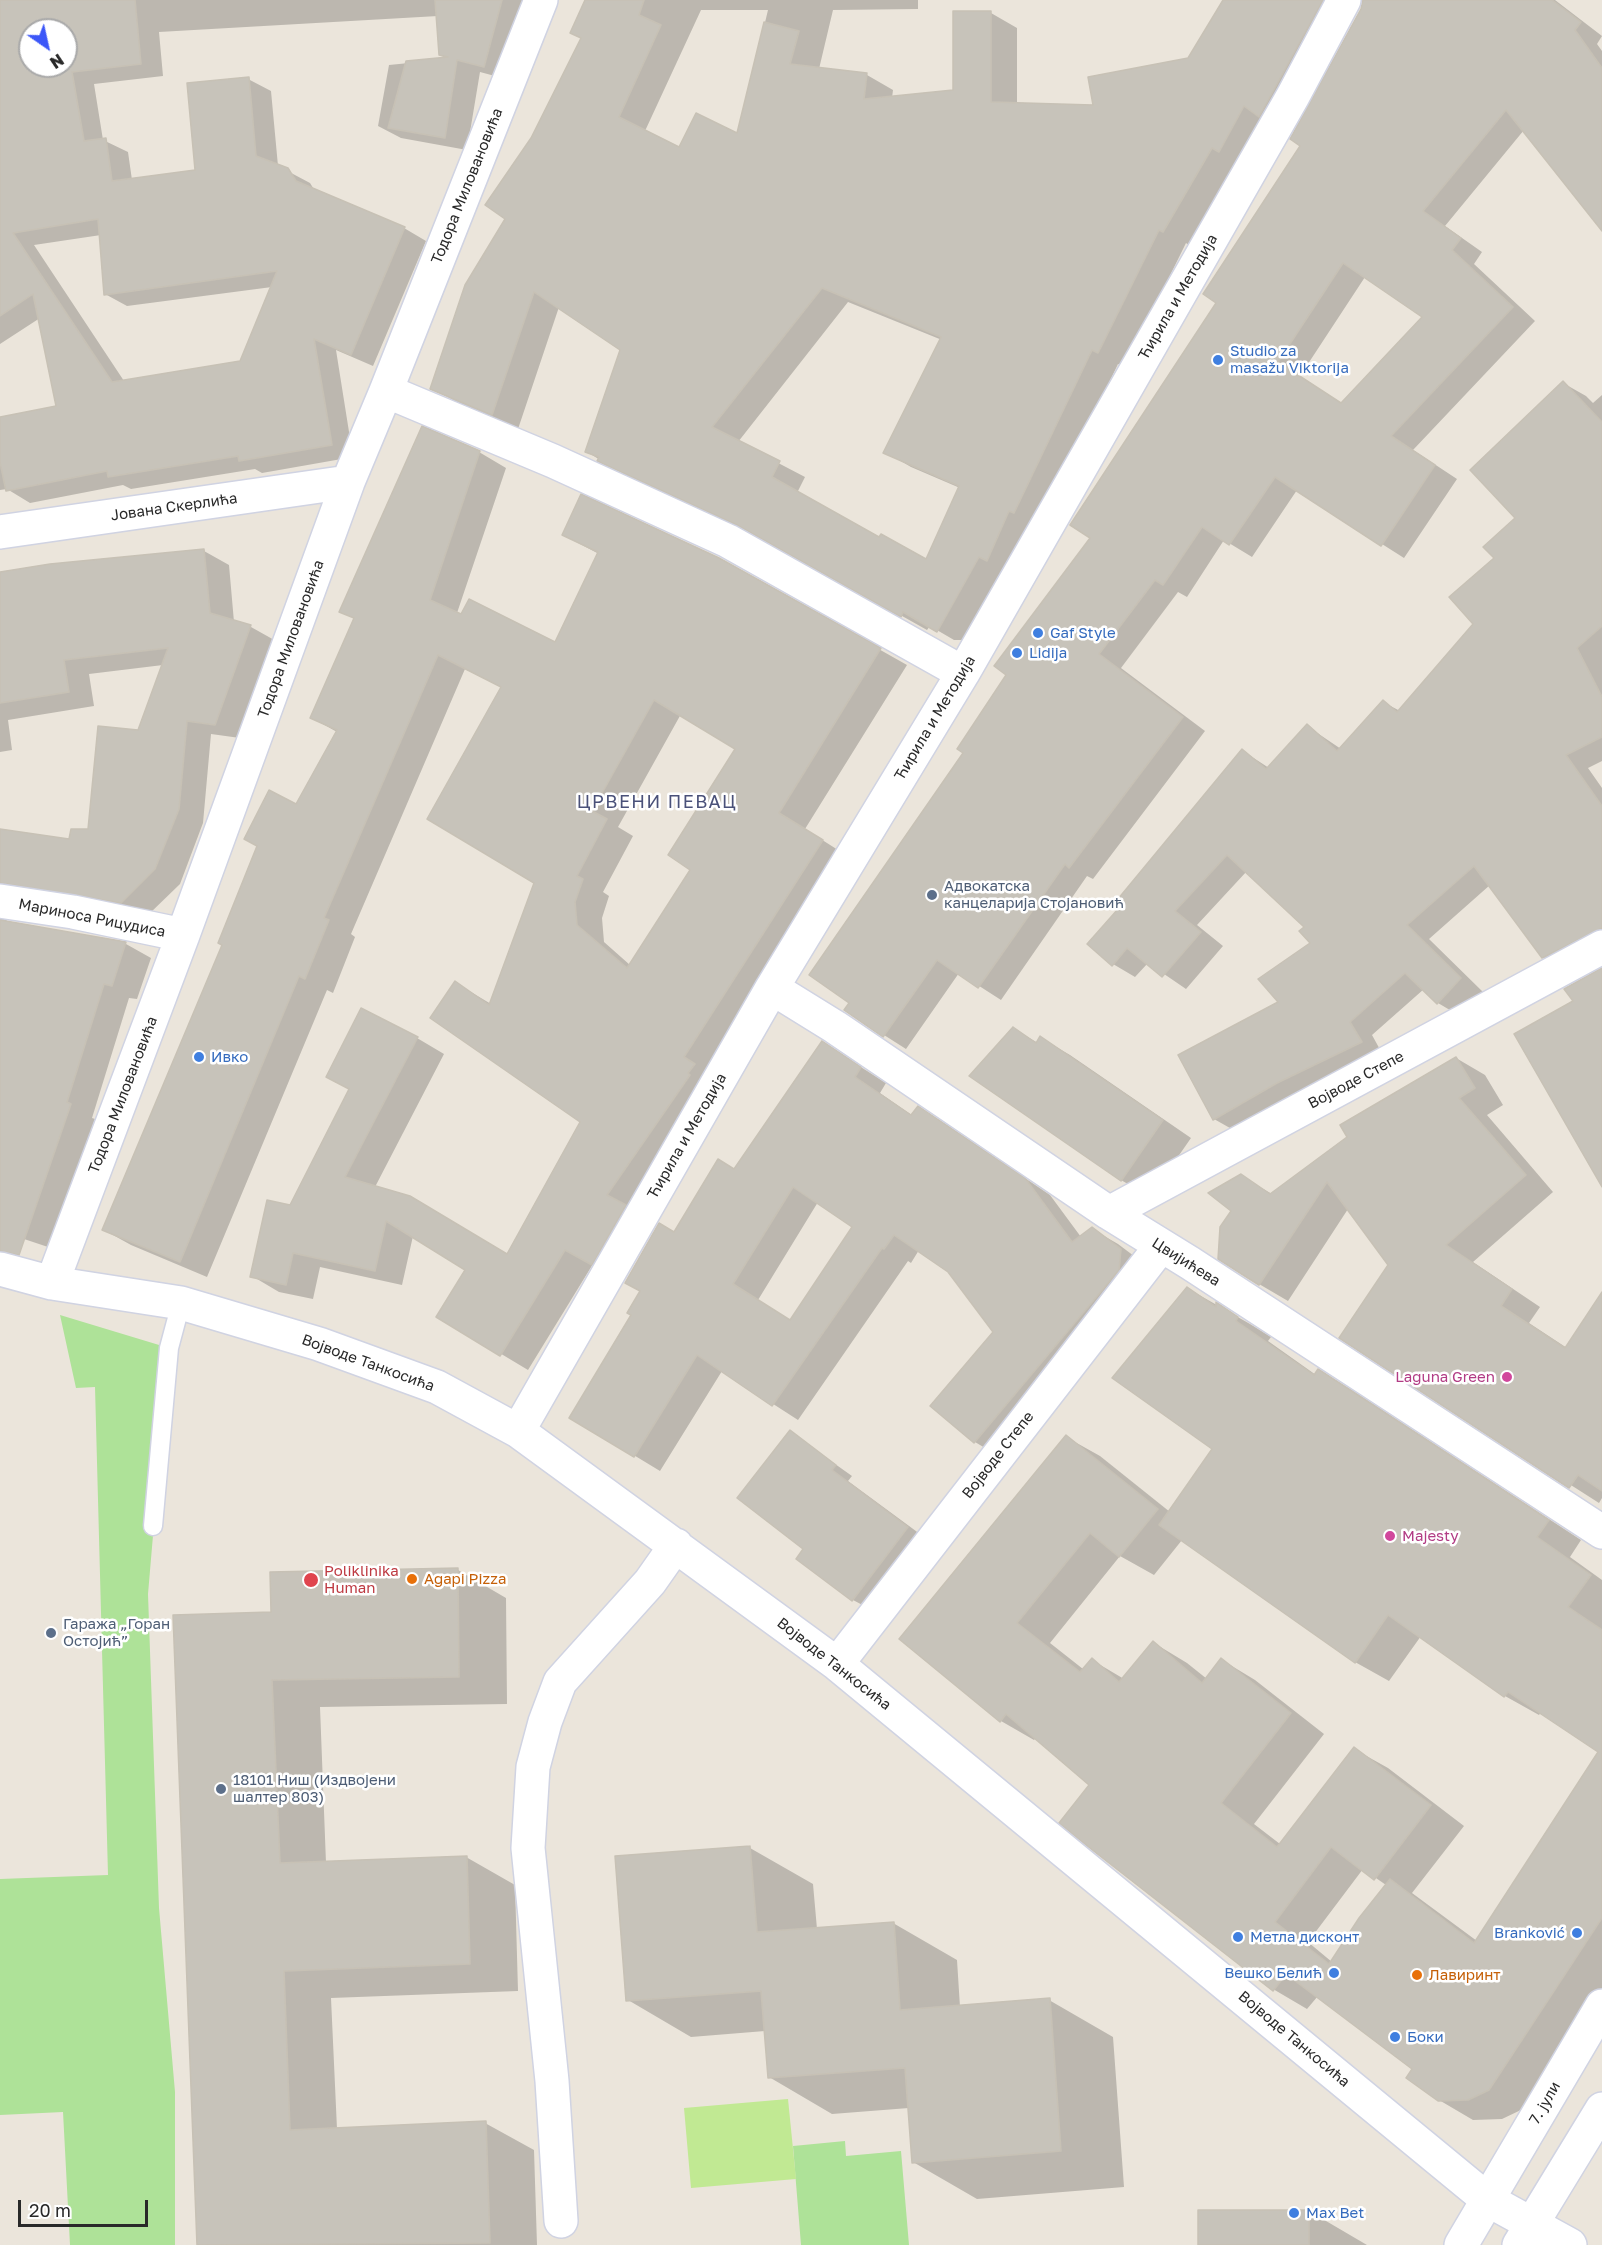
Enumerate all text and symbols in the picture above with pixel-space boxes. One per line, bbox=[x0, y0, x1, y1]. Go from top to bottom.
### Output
north arrow bbox=[18, 18, 78, 78]
text: N bbox=[46, 50, 68, 73]
street label: Тодора Миловановића bbox=[427, 105, 507, 267]
street label: Ћирила и Методија bbox=[1135, 231, 1221, 363]
place label: Studio za masažu Viktorija bbox=[1230, 342, 1349, 377]
marker: Studio za masažu Viktorija bbox=[1211, 353, 1225, 367]
street label: Јована Скерлића bbox=[110, 489, 238, 525]
street label: Тодора Миловановића bbox=[254, 558, 328, 720]
place label: Gaf Style bbox=[1050, 624, 1116, 642]
marker: Gaf Style bbox=[1031, 626, 1045, 640]
place label: Lidija bbox=[1029, 644, 1067, 662]
marker: Lidija bbox=[1010, 646, 1024, 660]
street label: Ћирила и Методија bbox=[891, 652, 979, 784]
district label: ЦРВЕНИ ПЕВАЦ bbox=[577, 791, 737, 813]
place label: Адвокатска канцеларија Стојановић bbox=[944, 877, 1124, 912]
marker: Адвокатска канцеларија Стојановић bbox=[925, 888, 939, 902]
street label: Мариноса Рицудиса bbox=[17, 895, 167, 941]
street label: Тодора Миловановића bbox=[85, 1014, 161, 1176]
street label: Војводе Степе bbox=[1305, 1047, 1407, 1113]
place label: Ивко bbox=[211, 1048, 248, 1066]
marker: Ивко bbox=[192, 1050, 206, 1064]
street label: Ћирила и Методија bbox=[644, 1070, 730, 1202]
street label: Цвијићева bbox=[1148, 1234, 1224, 1290]
street label: Војводе Танкосића bbox=[299, 1331, 437, 1395]
place label: Laguna Green bbox=[1395, 1368, 1495, 1386]
marker: Laguna Green bbox=[1500, 1370, 1514, 1384]
street label: Војводе Степе bbox=[958, 1408, 1038, 1502]
place label: Majesty bbox=[1402, 1527, 1459, 1545]
marker: Majesty bbox=[1383, 1529, 1397, 1543]
place label: Poliklinika Human bbox=[324, 1562, 399, 1597]
place label: Agapi Pizza bbox=[424, 1570, 506, 1588]
marker: Poliklinika Human bbox=[302, 1571, 320, 1589]
marker: Agapi Pizza bbox=[405, 1572, 419, 1586]
street label: Војводе Танкосића bbox=[773, 1614, 895, 1714]
place label: Гаража „Горан Остојић” bbox=[63, 1615, 170, 1650]
marker: Гаража „Горан Остојић” bbox=[44, 1626, 58, 1640]
place label: 18101 Ниш (Издвојени шалтер 803) bbox=[233, 1771, 396, 1806]
marker: 18101 Ниш (Издвојени шалтер 803) bbox=[214, 1782, 228, 1796]
place label: Branković bbox=[1494, 1924, 1565, 1942]
marker: Branković bbox=[1570, 1926, 1584, 1940]
place label: Метла дисконт bbox=[1250, 1928, 1359, 1946]
marker: Метла дисконт bbox=[1231, 1930, 1245, 1944]
place label: Вешко Белић bbox=[1224, 1964, 1322, 1982]
marker: Вешко Белић bbox=[1327, 1966, 1341, 1980]
place label: Лавиринт bbox=[1429, 1966, 1501, 1984]
marker: Лавиринт bbox=[1410, 1968, 1424, 1982]
street label: Војводе Танкосића bbox=[1235, 1987, 1353, 2091]
place label: Боки bbox=[1407, 2028, 1444, 2046]
marker: Боки bbox=[1388, 2030, 1402, 2044]
street label: 7. јули bbox=[1526, 2078, 1564, 2128]
scale bar bbox=[21, 2188, 152, 2226]
text: 20 m bbox=[29, 2199, 71, 2221]
place label: Max Bet bbox=[1306, 2204, 1364, 2222]
marker: Max Bet bbox=[1287, 2206, 1301, 2220]

